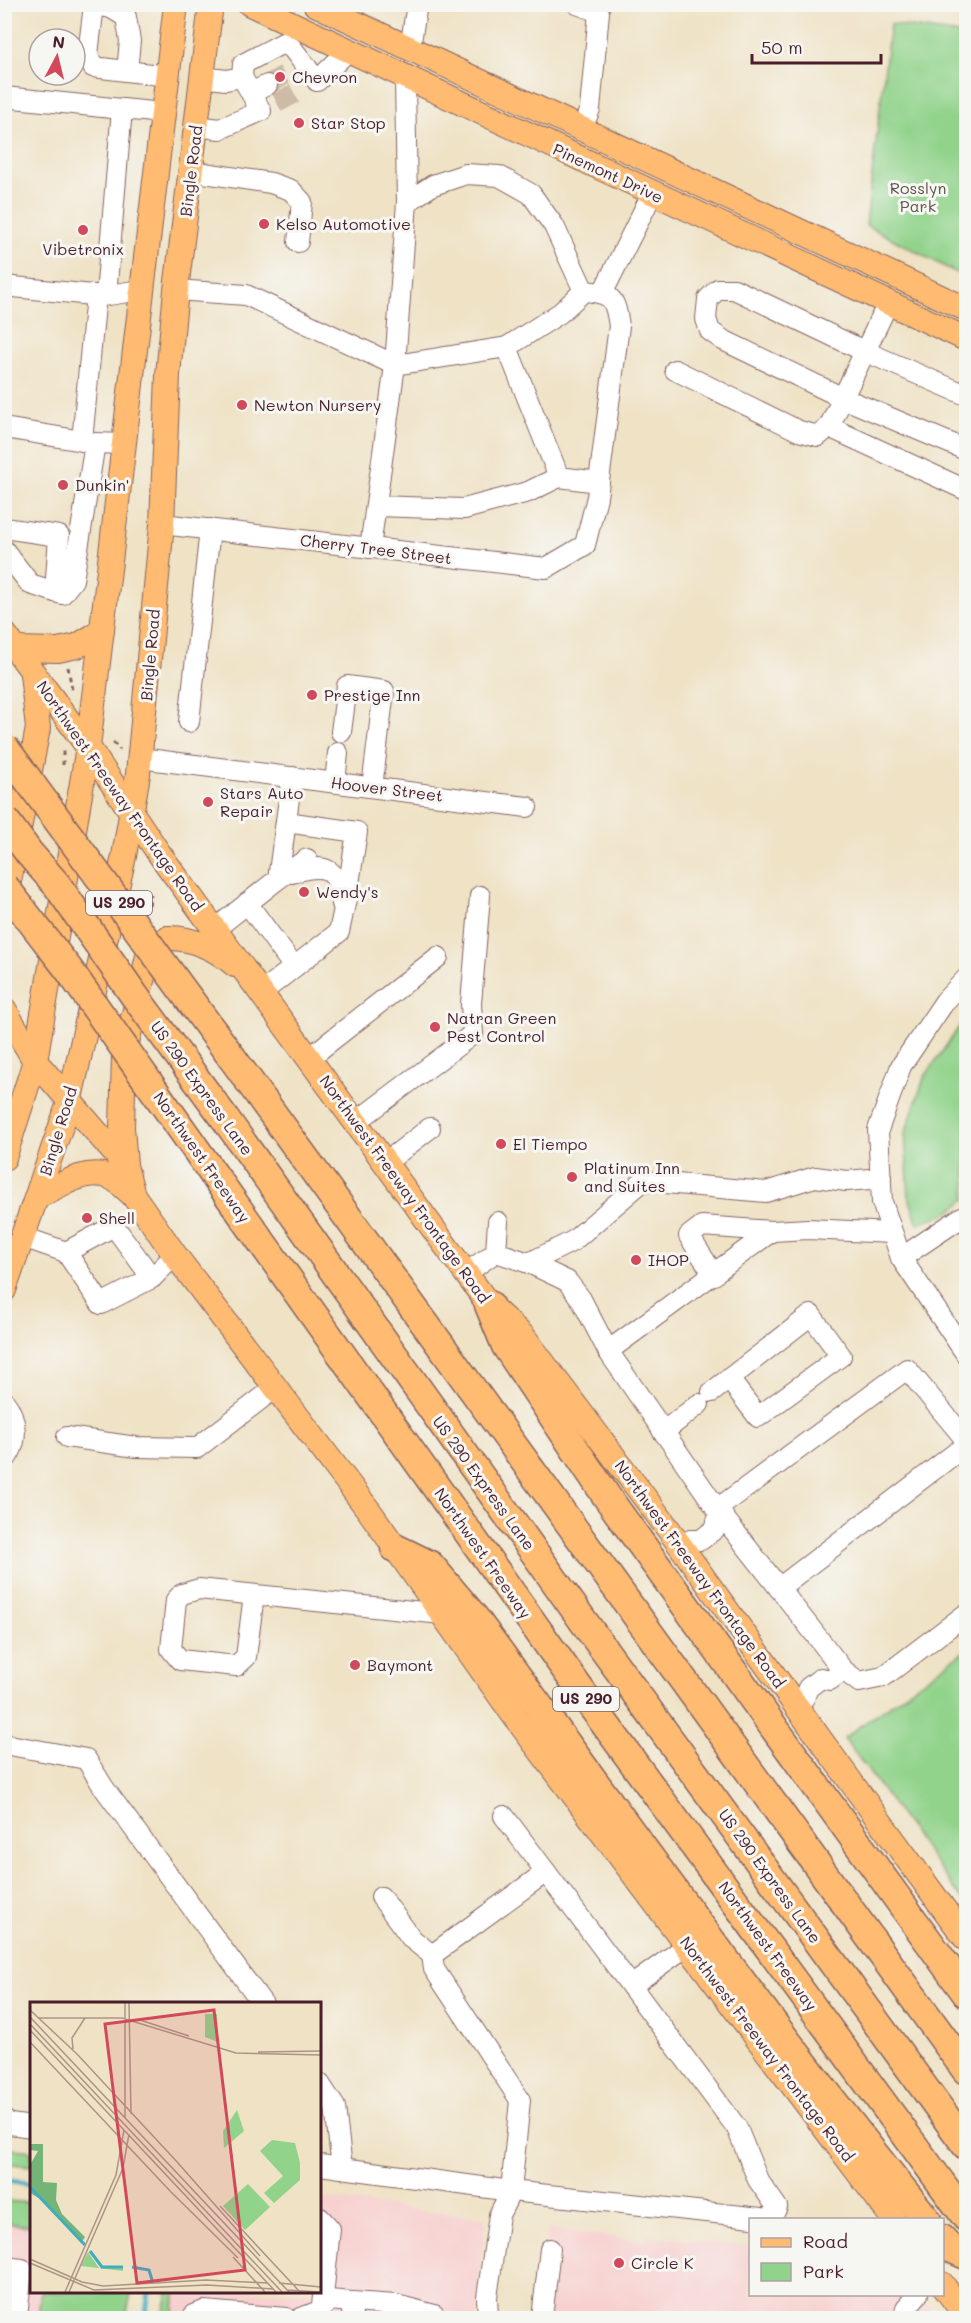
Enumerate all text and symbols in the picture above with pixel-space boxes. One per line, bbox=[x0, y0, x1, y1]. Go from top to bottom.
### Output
north arrow bbox=[27, 27, 87, 87]
scale bar bbox=[752, 27, 881, 65]
text: N bbox=[52, 30, 66, 53]
text: 50 m bbox=[761, 35, 803, 59]
place label: Chevron bbox=[292, 66, 357, 87]
marker: Chevron bbox=[273, 70, 287, 84]
place label: Star Stop bbox=[311, 112, 386, 133]
marker: Star Stop bbox=[292, 116, 306, 130]
street label: Bingle Road bbox=[174, 124, 207, 218]
street label: Pinemont Drive bbox=[550, 138, 667, 207]
park label: Rosslyn Park bbox=[890, 177, 946, 216]
place label: Kelso Automotive bbox=[276, 213, 411, 234]
marker: Kelso Automotive bbox=[257, 217, 271, 231]
marker: Vibetronix bbox=[76, 223, 90, 237]
place label: Vibetronix bbox=[42, 238, 124, 259]
place label: Newton Nursery bbox=[254, 394, 381, 415]
marker: Newton Nursery bbox=[235, 398, 249, 412]
place label: Dunkin' bbox=[75, 474, 129, 495]
marker: Dunkin' bbox=[56, 478, 70, 492]
street label: Cherry Tree Street bbox=[299, 529, 453, 568]
street label: Bingle Road bbox=[135, 608, 164, 702]
street label: Northwest Freeway Frontage Road bbox=[32, 676, 208, 915]
place label: Prestige Inn bbox=[324, 684, 420, 705]
marker: Prestige Inn bbox=[305, 688, 319, 702]
street label: Hoover Street bbox=[330, 771, 444, 806]
place label: Stars Auto Repair bbox=[220, 782, 303, 821]
marker: Stars Auto Repair bbox=[201, 795, 215, 809]
place label: Wendy's bbox=[316, 881, 379, 902]
marker: Wendy's bbox=[297, 885, 311, 899]
road number: US 290 bbox=[86, 891, 152, 915]
place label: Natran Green Pest Control bbox=[447, 1007, 556, 1046]
street label: US 290 Express Lane bbox=[147, 1016, 258, 1159]
marker: Natran Green Pest Control bbox=[428, 1020, 442, 1034]
street label: Northwest Freeway Frontage Road bbox=[316, 1071, 495, 1307]
street label: Bingle Road bbox=[34, 1084, 81, 1178]
street label: Northwest Freeway bbox=[149, 1087, 256, 1226]
place label: El Tiempo bbox=[513, 1133, 587, 1154]
marker: El Tiempo bbox=[494, 1137, 508, 1151]
place label: Platinum Inn and Suites bbox=[584, 1157, 680, 1196]
marker: Platinum Inn and Suites bbox=[565, 1170, 579, 1184]
place label: Shell bbox=[99, 1207, 135, 1228]
marker: Shell bbox=[80, 1211, 94, 1225]
place label: IHOP bbox=[648, 1249, 689, 1270]
marker: IHOP bbox=[629, 1253, 643, 1267]
street label: US 290 Express Lane bbox=[429, 1411, 540, 1554]
street label: Northwest Freeway Frontage Road bbox=[611, 1456, 790, 1692]
street label: Northwest Freeway bbox=[430, 1483, 537, 1622]
place label: Baymont bbox=[367, 1654, 433, 1675]
marker: Baymont bbox=[348, 1658, 362, 1672]
road number: US 290 bbox=[553, 1687, 619, 1711]
street label: US 290 Express Lane bbox=[715, 1804, 826, 1947]
street label: Northwest Freeway bbox=[714, 1877, 823, 2015]
street label: Northwest Freeway Frontage Road bbox=[676, 1932, 859, 2166]
inset map bbox=[30, 2002, 321, 2293]
legend bbox=[749, 2218, 944, 2296]
text: Road bbox=[803, 2229, 848, 2253]
place label: Circle K bbox=[631, 2252, 694, 2273]
marker: Circle K bbox=[612, 2256, 626, 2270]
text: Park bbox=[803, 2259, 844, 2283]

